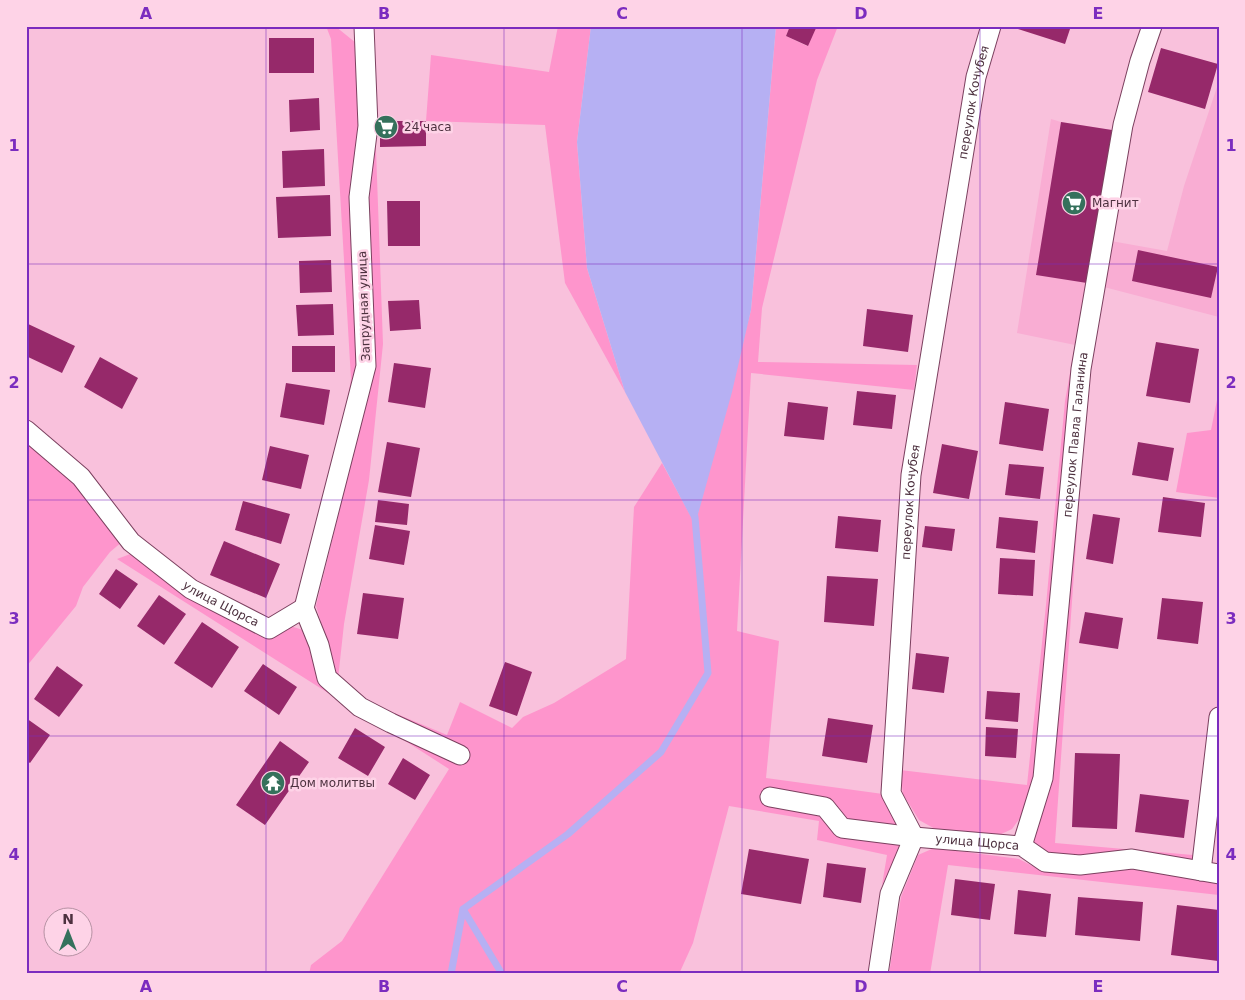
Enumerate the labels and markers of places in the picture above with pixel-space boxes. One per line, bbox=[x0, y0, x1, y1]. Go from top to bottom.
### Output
supermarket icon: 24 часа bbox=[373, 114, 399, 140]
place label: 24 часа bbox=[404, 120, 451, 134]
supermarket icon: Магнит bbox=[1061, 190, 1087, 216]
place label: Магнит bbox=[1092, 196, 1139, 210]
temple icon: Дом молитвы bbox=[260, 770, 286, 796]
place label: Дом молитвы bbox=[290, 776, 375, 790]

